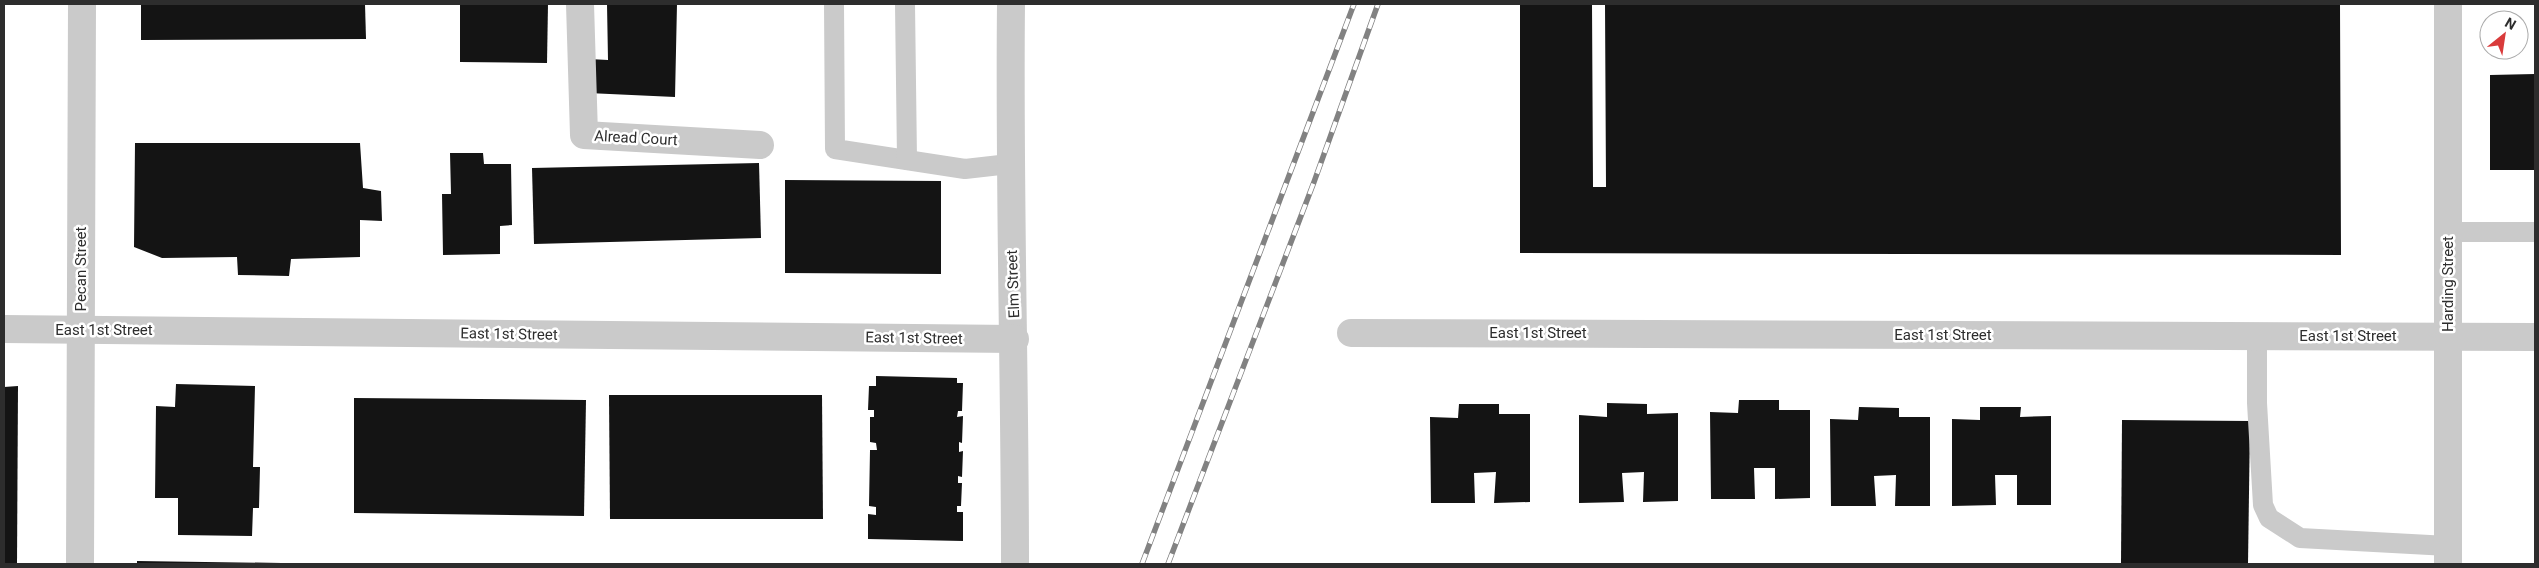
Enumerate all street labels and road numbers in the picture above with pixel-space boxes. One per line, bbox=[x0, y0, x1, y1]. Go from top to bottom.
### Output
street label: Alread Court bbox=[594, 127, 678, 149]
street label: Pecan Street bbox=[72, 226, 90, 311]
street label: Harding Street bbox=[2439, 236, 2457, 332]
street label: Elm Street bbox=[1003, 249, 1023, 319]
street label: East 1st Street bbox=[55, 321, 153, 339]
street label: East 1st Street bbox=[460, 324, 558, 344]
street label: East 1st Street bbox=[1489, 324, 1587, 342]
street label: East 1st Street bbox=[1894, 326, 1992, 344]
street label: East 1st Street bbox=[2299, 327, 2397, 345]
street label: East 1st Street bbox=[865, 328, 963, 348]

